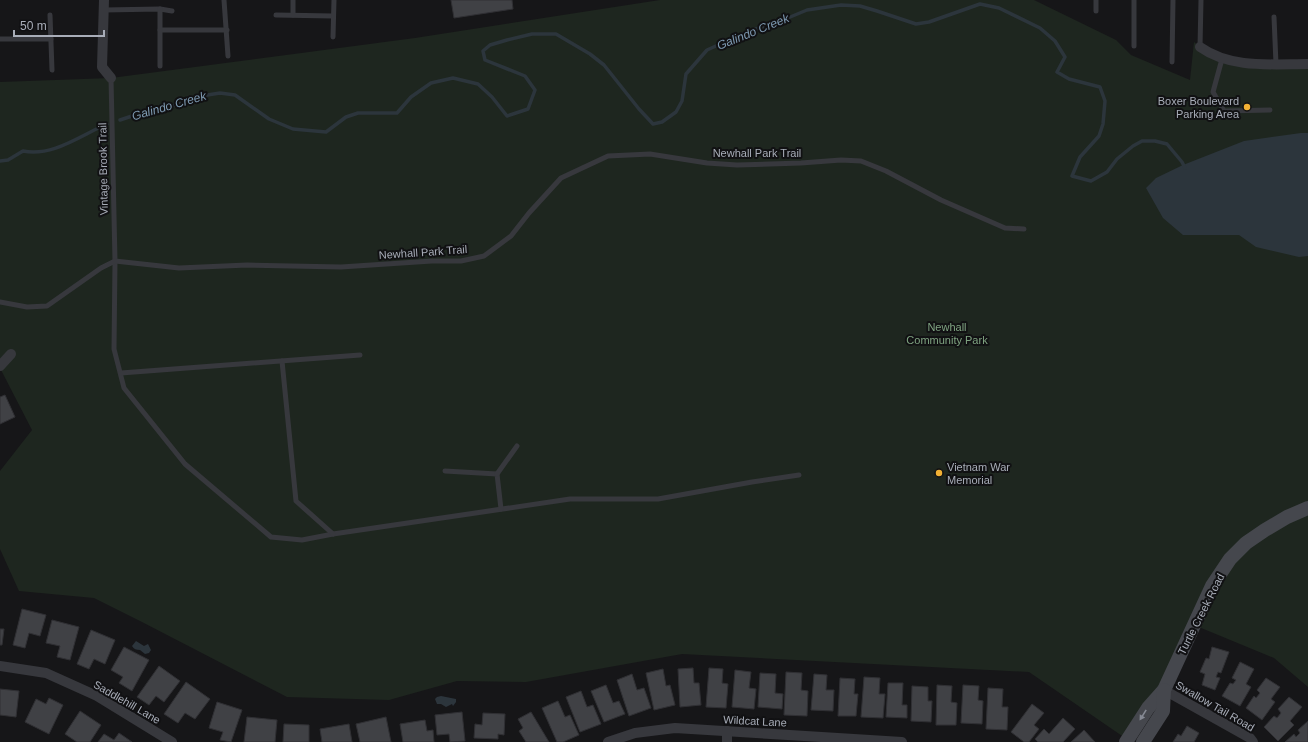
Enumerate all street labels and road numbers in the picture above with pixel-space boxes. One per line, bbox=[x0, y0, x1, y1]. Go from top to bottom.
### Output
street label: Vintage Brook Trail bbox=[96, 123, 110, 215]
street label: Newhall Park Trail bbox=[713, 147, 801, 159]
street label: Newhall Park Trail bbox=[378, 243, 468, 261]
street label: Turtle Creek Road bbox=[1175, 571, 1227, 657]
street label: Saddlehill Lane bbox=[91, 678, 163, 726]
street label: Swallow Tail Road bbox=[1173, 679, 1257, 733]
street label: Wildcat Lane bbox=[723, 713, 787, 729]

